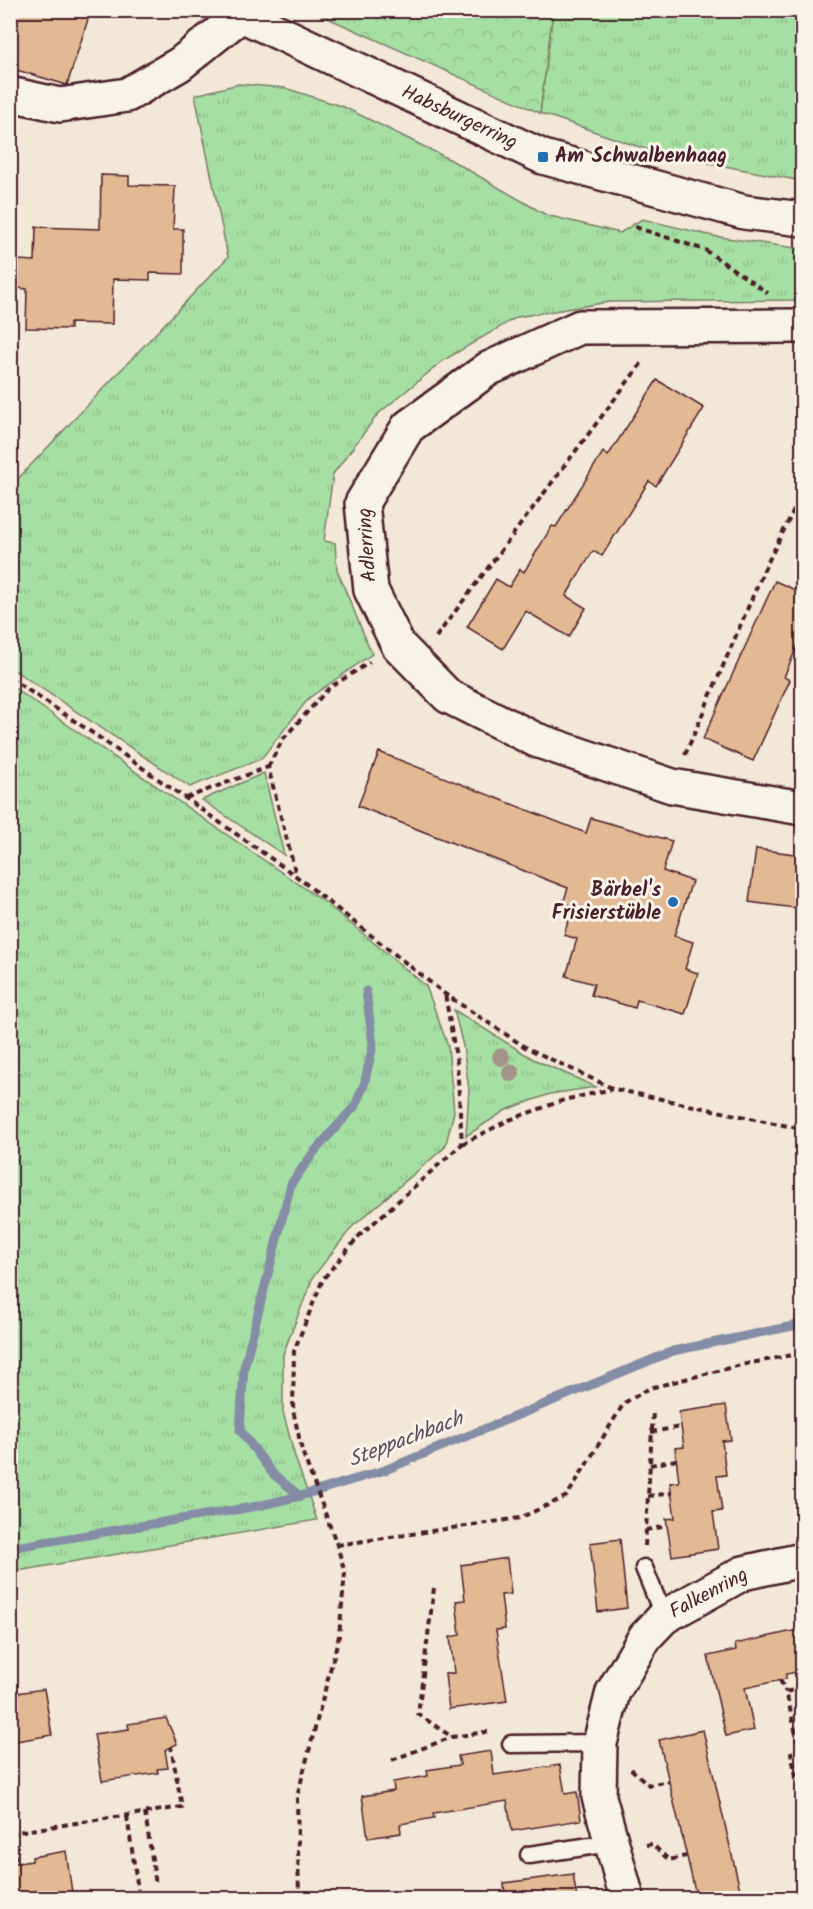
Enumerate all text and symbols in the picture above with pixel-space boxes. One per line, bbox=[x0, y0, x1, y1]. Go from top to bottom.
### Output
street label: Habsburgerring bbox=[396, 77, 522, 159]
place label: Am Schwalbenhaag bbox=[555, 141, 727, 173]
marker: Am Schwalbenhaag bbox=[536, 150, 550, 164]
street label: Adlerring bbox=[349, 507, 387, 583]
place label: Bärbel's Frisierstüble bbox=[552, 875, 662, 930]
marker: Bärbel's Frisierstüble bbox=[666, 895, 680, 909]
water label: Steppachbach bbox=[344, 1402, 470, 1477]
street label: Falkenring bbox=[664, 1560, 754, 1628]

